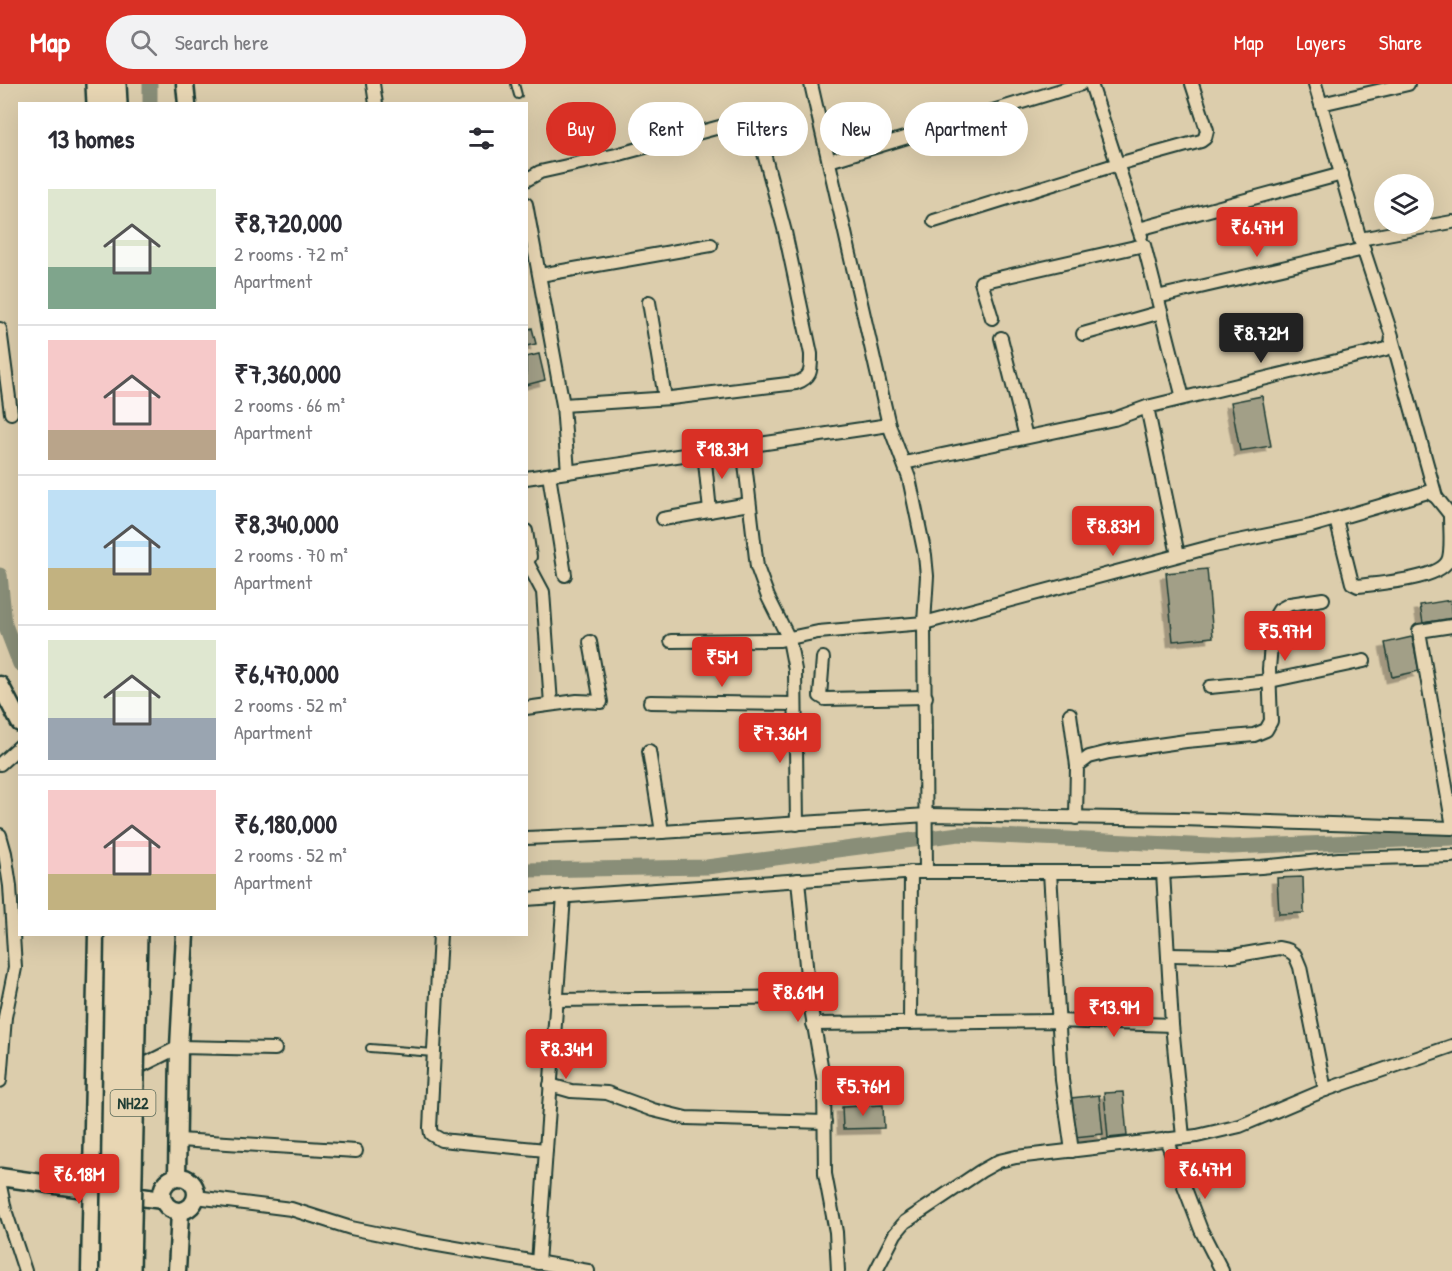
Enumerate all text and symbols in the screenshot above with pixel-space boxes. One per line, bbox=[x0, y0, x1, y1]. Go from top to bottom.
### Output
search box bbox=[106, 15, 526, 69]
text: Map bbox=[30, 23, 70, 61]
icon: search bbox=[127, 26, 160, 59]
text: Search here bbox=[175, 27, 269, 57]
text: Map bbox=[1234, 28, 1263, 57]
text: Layers bbox=[1296, 28, 1346, 57]
text: Share bbox=[1379, 28, 1422, 57]
chip: Buy bbox=[546, 102, 616, 156]
chip: Rent bbox=[628, 102, 705, 156]
chip: Filters bbox=[717, 102, 808, 156]
chip: New bbox=[820, 102, 892, 156]
chip: Apartment bbox=[904, 102, 1028, 156]
text: 13 homes bbox=[48, 121, 135, 156]
icon: filters bbox=[465, 122, 498, 155]
map controls bbox=[1374, 174, 1434, 234]
button: layers bbox=[1374, 174, 1434, 234]
text: ₹8,720,000 bbox=[234, 205, 342, 240]
pin: ₹6.47M bbox=[1208, 207, 1306, 258]
icon: home bbox=[96, 213, 168, 285]
text: ₹6.47M bbox=[1231, 213, 1284, 240]
text: 2 rooms · 72 m² bbox=[234, 240, 348, 267]
text: Apartment bbox=[234, 267, 312, 294]
pin: ₹8.72M bbox=[1212, 313, 1310, 364]
text: ₹8.72M bbox=[1233, 319, 1289, 346]
text: ₹7,360,000 bbox=[234, 356, 341, 391]
icon: home bbox=[96, 364, 168, 436]
text: 2 rooms · 66 m² bbox=[234, 391, 345, 418]
text: Apartment bbox=[234, 418, 312, 445]
pin: ₹18.3M bbox=[673, 429, 771, 480]
text: ₹18.3M bbox=[696, 435, 748, 462]
text: ₹8,340,000 bbox=[234, 506, 339, 541]
pin: ₹8.83M bbox=[1064, 506, 1162, 557]
text: ₹8.83M bbox=[1086, 512, 1140, 539]
icon: home bbox=[96, 514, 168, 586]
text: 2 rooms · 70 m² bbox=[234, 541, 348, 568]
text: Apartment bbox=[234, 568, 312, 595]
pin: ₹5.97M bbox=[1236, 611, 1334, 662]
text: ₹5.97M bbox=[1258, 617, 1312, 644]
pin: ₹5M bbox=[693, 637, 751, 688]
text: ₹5M bbox=[706, 643, 738, 670]
text: ₹6,470,000 bbox=[234, 656, 339, 691]
icon: home bbox=[96, 664, 168, 736]
text: 2 rooms · 52 m² bbox=[234, 691, 347, 718]
pin: ₹7.36M bbox=[731, 713, 829, 764]
text: Apartment bbox=[234, 718, 312, 745]
text: ₹7.36M bbox=[753, 719, 807, 746]
text: ₹6,180,000 bbox=[234, 806, 337, 841]
icon: home bbox=[96, 814, 168, 886]
text: 2 rooms · 52 m² bbox=[234, 841, 347, 868]
text: Apartment bbox=[234, 868, 312, 895]
pin: ₹8.61M bbox=[749, 972, 847, 1023]
text: ₹8.61M bbox=[772, 978, 824, 1005]
pin: ₹13.9M bbox=[1065, 987, 1163, 1038]
text: ₹13.9M bbox=[1088, 993, 1140, 1020]
pin: ₹8.34M bbox=[517, 1029, 615, 1080]
text: ₹8.34M bbox=[540, 1035, 592, 1062]
pin: ₹5.76M bbox=[814, 1066, 912, 1117]
text: ₹5.76M bbox=[836, 1072, 890, 1099]
road number: NH22 bbox=[110, 1090, 156, 1116]
pin: ₹6.47M bbox=[1156, 1149, 1254, 1200]
pin: ₹6.18M bbox=[30, 1154, 128, 1205]
text: ₹6.47M bbox=[1179, 1155, 1232, 1182]
text: ₹6.18M bbox=[53, 1160, 105, 1187]

